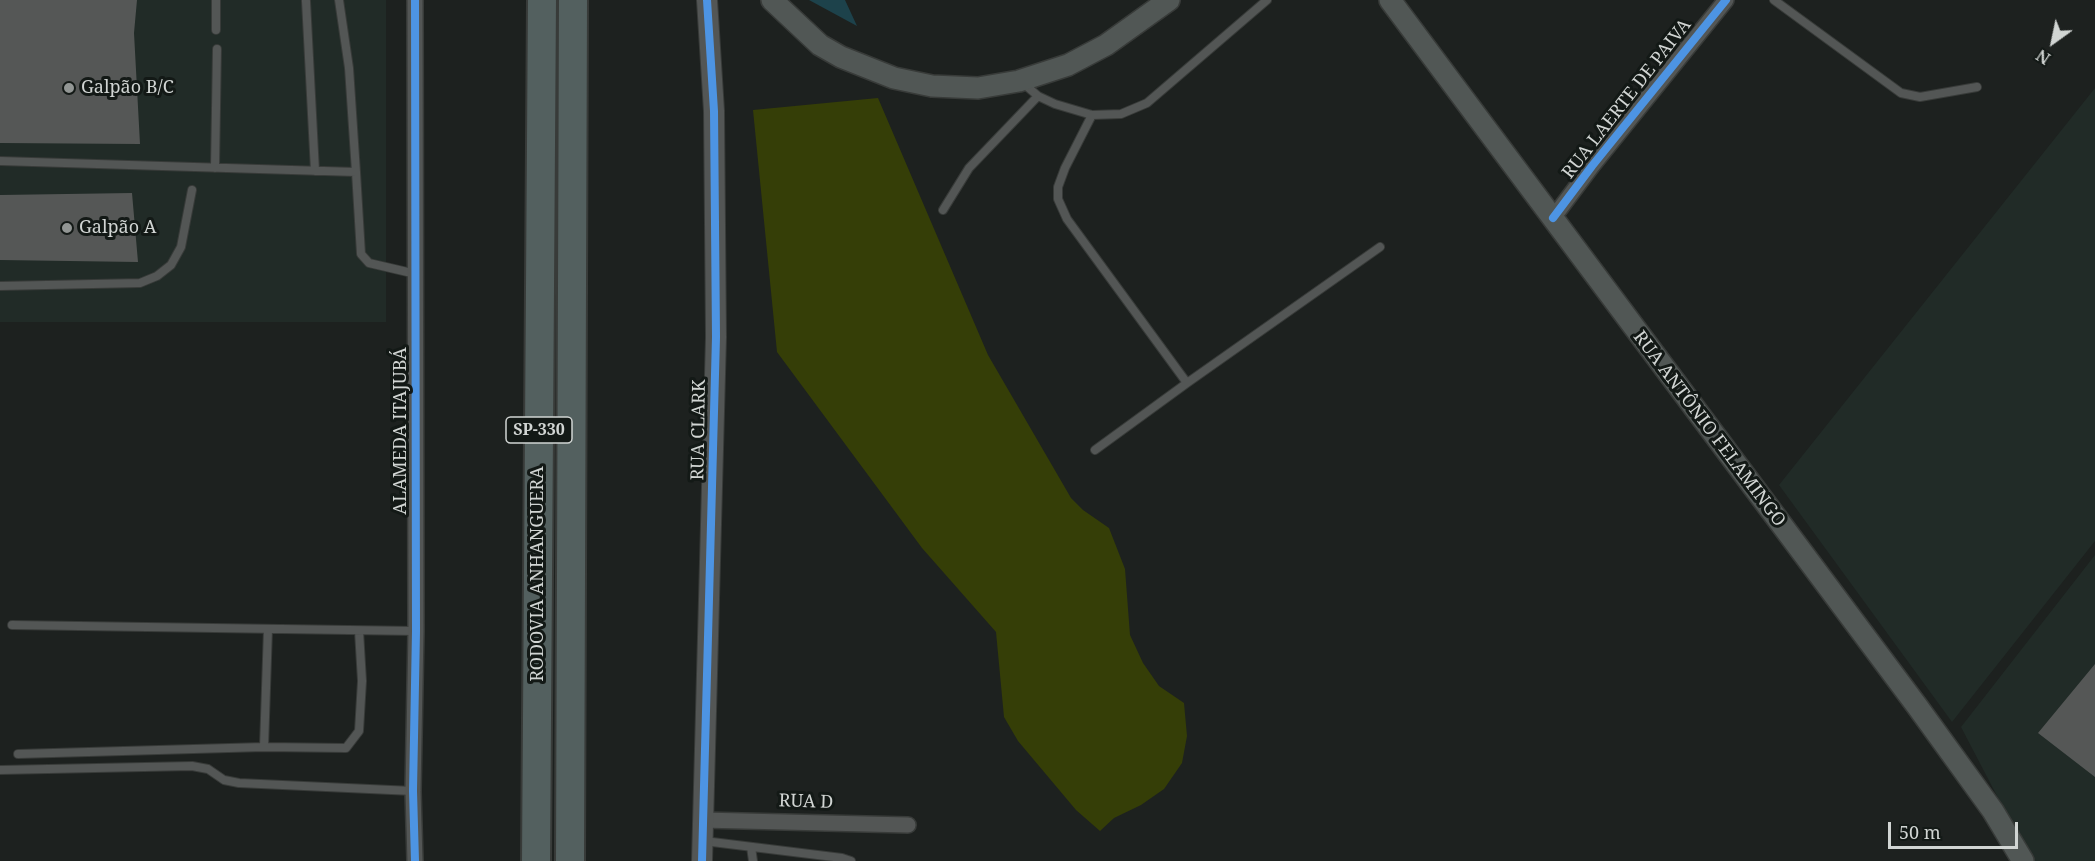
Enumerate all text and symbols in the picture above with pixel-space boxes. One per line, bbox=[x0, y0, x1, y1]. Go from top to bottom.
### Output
north arrow bbox=[2023, 12, 2083, 72]
street label: RUA LAERTE DE PAIVA bbox=[1558, 15, 1696, 183]
text: N bbox=[2032, 44, 2054, 70]
place label: Galpão B/C bbox=[81, 77, 174, 99]
marker: Galpão B/C bbox=[62, 81, 76, 95]
place label: Galpão A bbox=[79, 217, 157, 239]
marker: Galpão A bbox=[60, 221, 74, 235]
street label: RUA ANTÔNIO FELAMINGO bbox=[1628, 327, 1790, 531]
street label: ALAMEDA ITAJUBÁ bbox=[390, 347, 412, 515]
street label: RUA CLARK bbox=[687, 379, 711, 481]
road number: SP-330 bbox=[506, 417, 572, 443]
street label: RODOVIA ANHANGUERA bbox=[527, 466, 549, 682]
street label: RUA D bbox=[778, 790, 834, 814]
scale bar bbox=[1891, 810, 2022, 848]
text: 50 m bbox=[1899, 820, 1941, 844]

